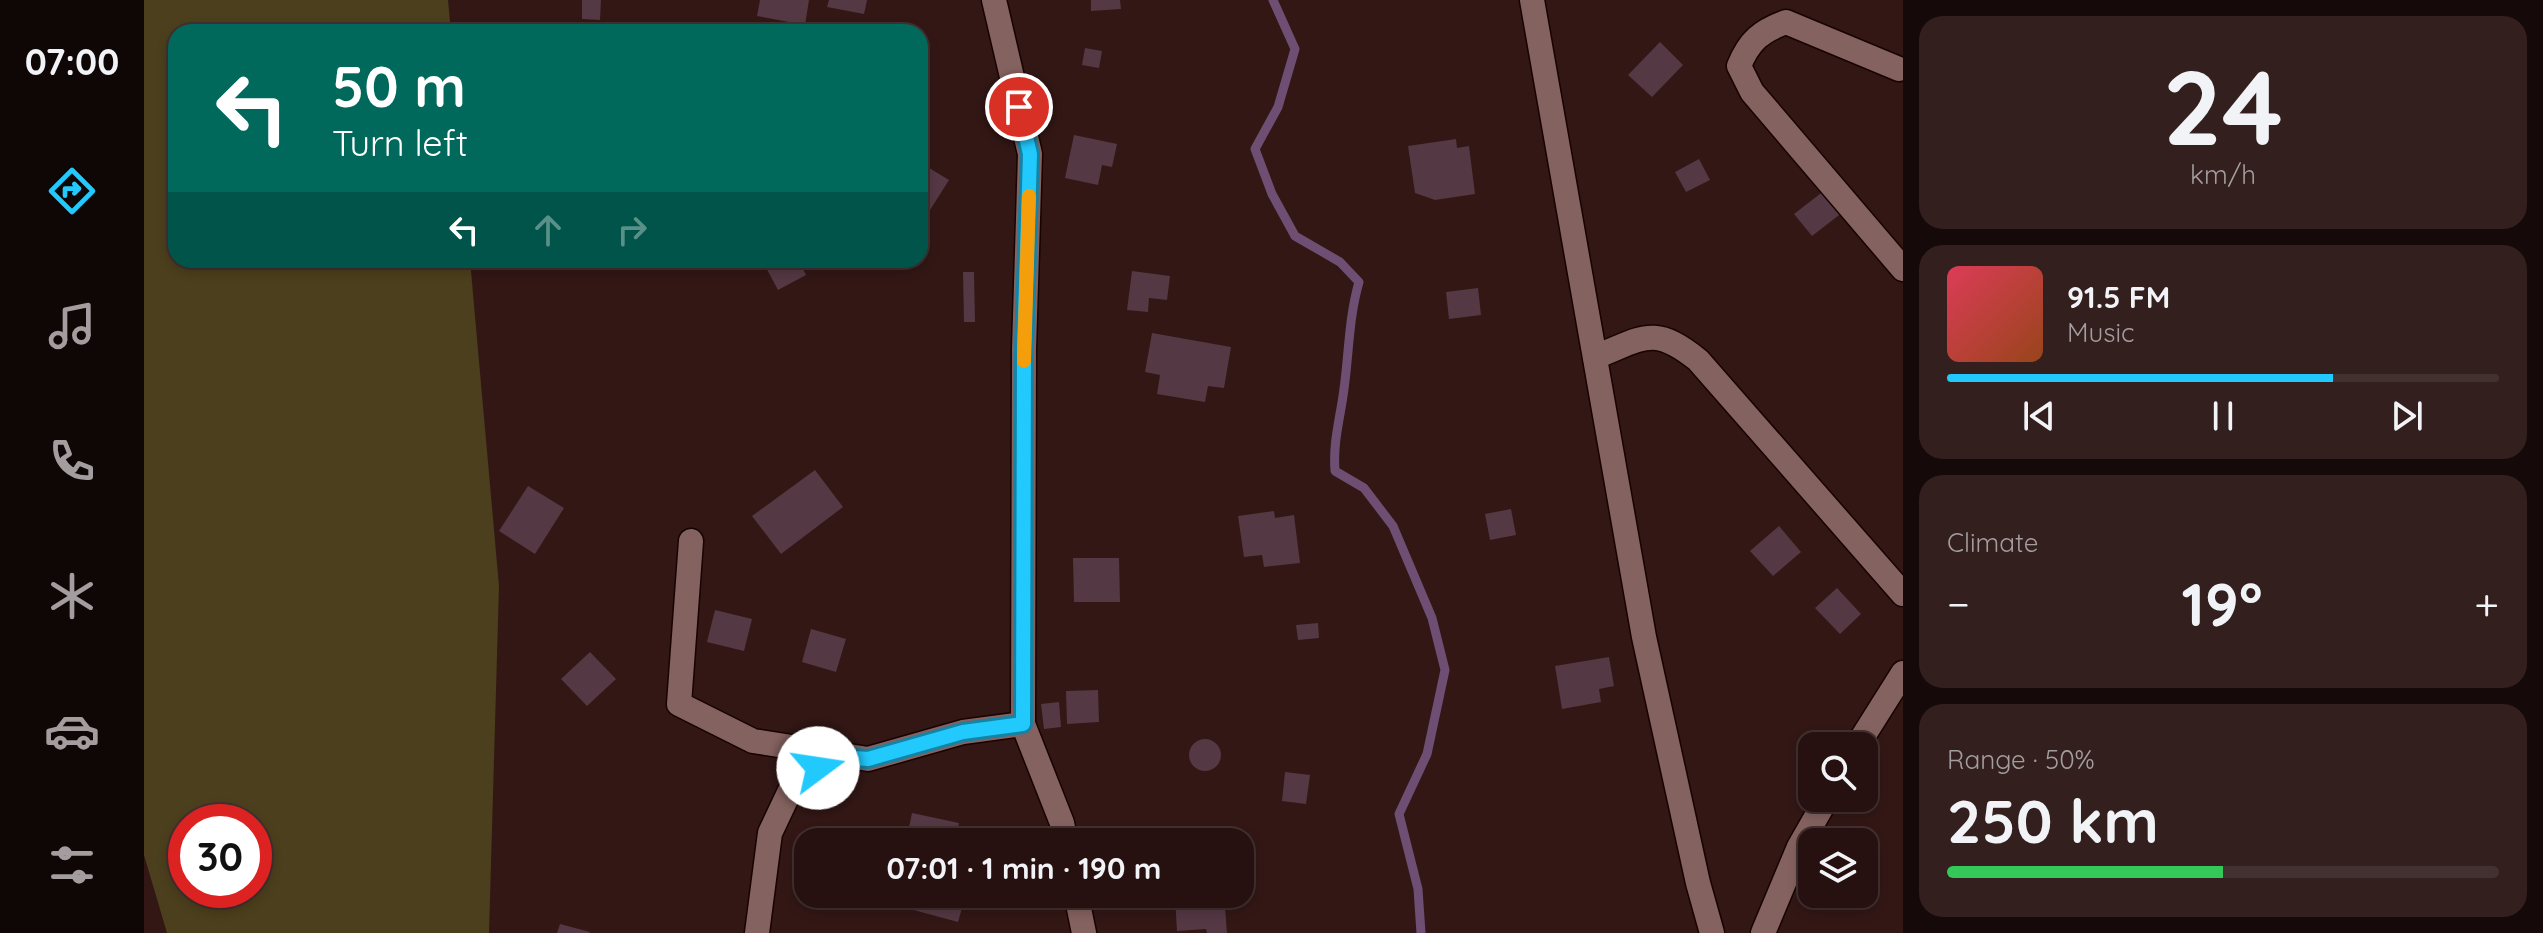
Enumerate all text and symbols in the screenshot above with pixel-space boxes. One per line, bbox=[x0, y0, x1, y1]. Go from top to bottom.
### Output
text: 07:00 bbox=[25, 39, 119, 84]
text: 24 bbox=[2163, 41, 2283, 171]
text: 50 m bbox=[332, 51, 466, 121]
icon: left bbox=[200, 56, 304, 160]
pin bbox=[985, 73, 1053, 141]
icon: arrive bbox=[997, 85, 1041, 129]
text: Turn left bbox=[332, 120, 468, 165]
text: km/h bbox=[2190, 158, 2256, 191]
icon: directions bbox=[44, 163, 100, 219]
icon: left bbox=[442, 208, 486, 252]
icon: ahead bbox=[526, 208, 570, 252]
icon: right bbox=[610, 208, 654, 252]
text: 91.5 FM bbox=[2067, 278, 2170, 316]
icon: music bbox=[44, 298, 100, 354]
text: Music bbox=[2067, 316, 2135, 349]
icon: previous bbox=[2017, 394, 2061, 438]
icon: pause bbox=[2201, 394, 2245, 438]
icon: next bbox=[2385, 394, 2429, 438]
icon: phone bbox=[44, 433, 100, 489]
text: Climate bbox=[1947, 526, 2038, 559]
text: 19° bbox=[2182, 566, 2263, 641]
icon: climate bbox=[44, 568, 100, 624]
text: − bbox=[1947, 576, 1970, 631]
text: + bbox=[2474, 576, 2499, 631]
icon: car bbox=[44, 703, 100, 759]
position arrow bbox=[776, 726, 860, 810]
map controls bbox=[1798, 732, 1878, 908]
button: search bbox=[1798, 732, 1878, 812]
text: Range · 50% bbox=[1947, 743, 2095, 776]
text: 250 km bbox=[1947, 783, 2159, 858]
speed limit sign: 30 bbox=[168, 804, 272, 908]
button: layers bbox=[1798, 828, 1878, 908]
icon: filters bbox=[44, 837, 100, 893]
text: 07:01 · 1 min · 190 m bbox=[887, 849, 1161, 887]

